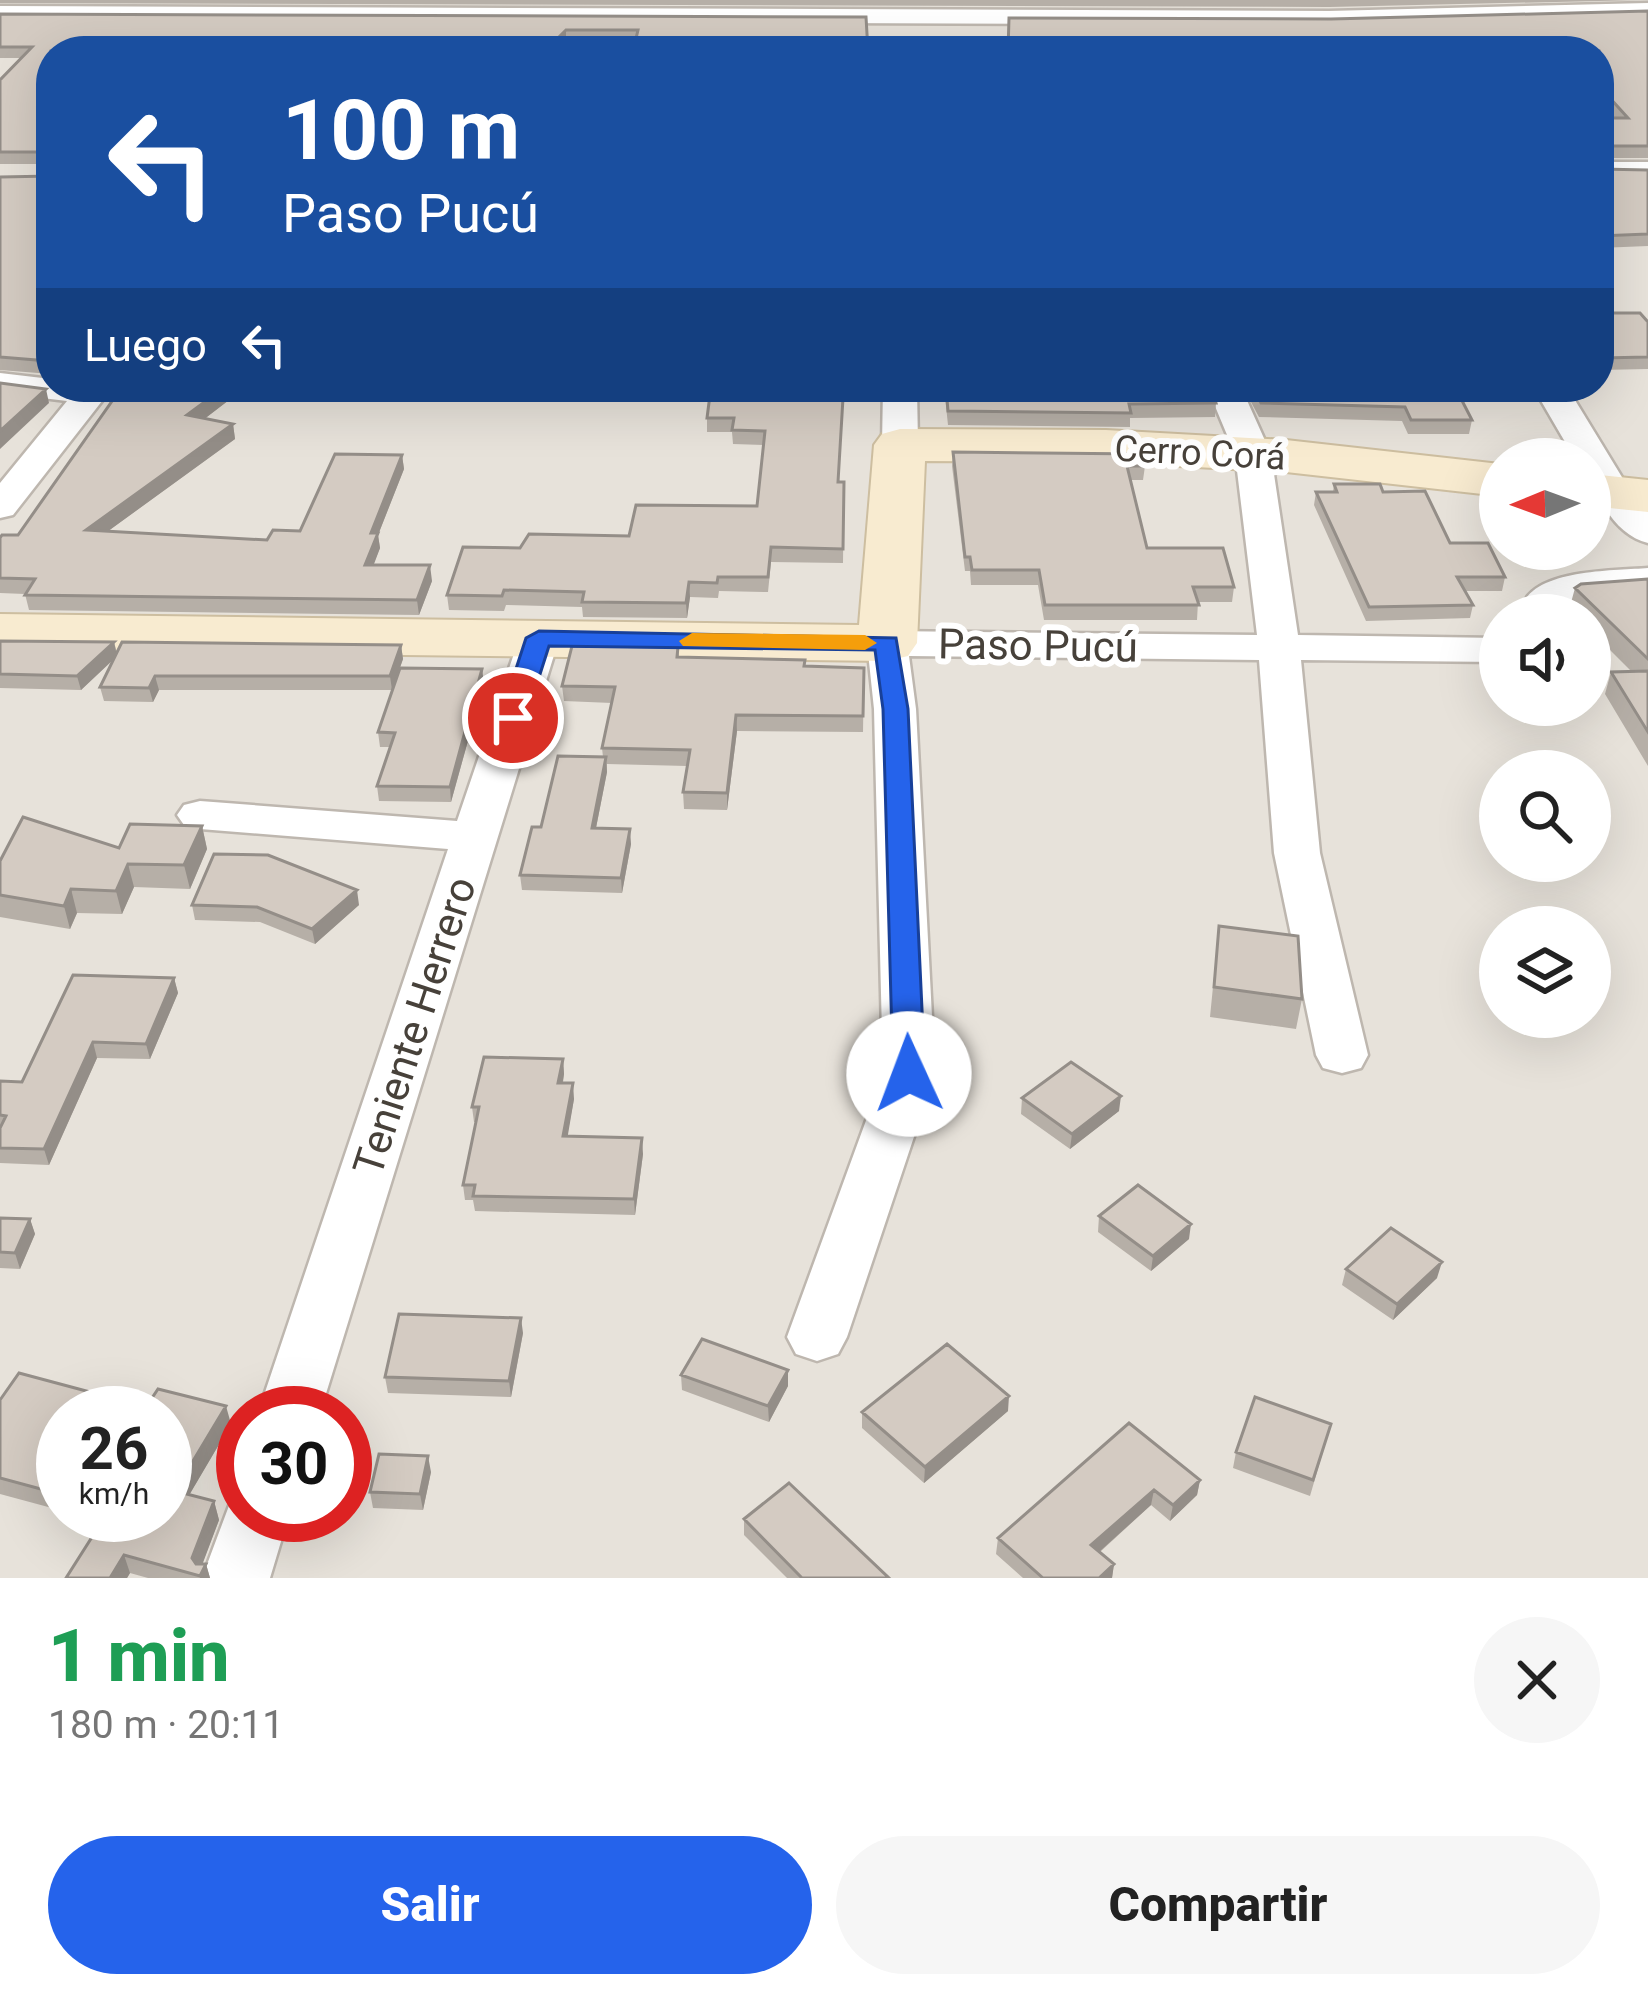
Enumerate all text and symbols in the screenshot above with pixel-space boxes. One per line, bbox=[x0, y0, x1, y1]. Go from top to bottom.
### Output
text: 100 m bbox=[282, 81, 520, 180]
icon: left bbox=[84, 84, 240, 240]
text: Paso Pucú bbox=[282, 182, 539, 245]
icon: left bbox=[231, 312, 297, 378]
text: Luego bbox=[84, 319, 207, 372]
street label: Cerro Corá bbox=[1113, 428, 1286, 478]
north arrow bbox=[1479, 438, 1611, 570]
map controls bbox=[1479, 438, 1611, 1038]
button: sound bbox=[1479, 594, 1611, 726]
street label: Paso Pucú bbox=[938, 619, 1138, 672]
pin bbox=[462, 667, 564, 769]
icon: arrive bbox=[480, 685, 546, 751]
button: search bbox=[1479, 750, 1611, 882]
street label: Teniente Herrero bbox=[343, 871, 486, 1182]
button: layers bbox=[1479, 906, 1611, 1038]
position arrow bbox=[846, 1011, 972, 1137]
speed limit sign: 30 bbox=[216, 1386, 372, 1542]
text: 26 bbox=[80, 1413, 148, 1484]
text: km/h bbox=[79, 1476, 149, 1511]
text: 1 min bbox=[48, 1614, 230, 1699]
button: close bbox=[1474, 1617, 1600, 1743]
text: 180 m · 20:11 bbox=[48, 1702, 284, 1748]
button: Salir bbox=[48, 1836, 812, 1974]
button: Compartir bbox=[836, 1836, 1600, 1974]

